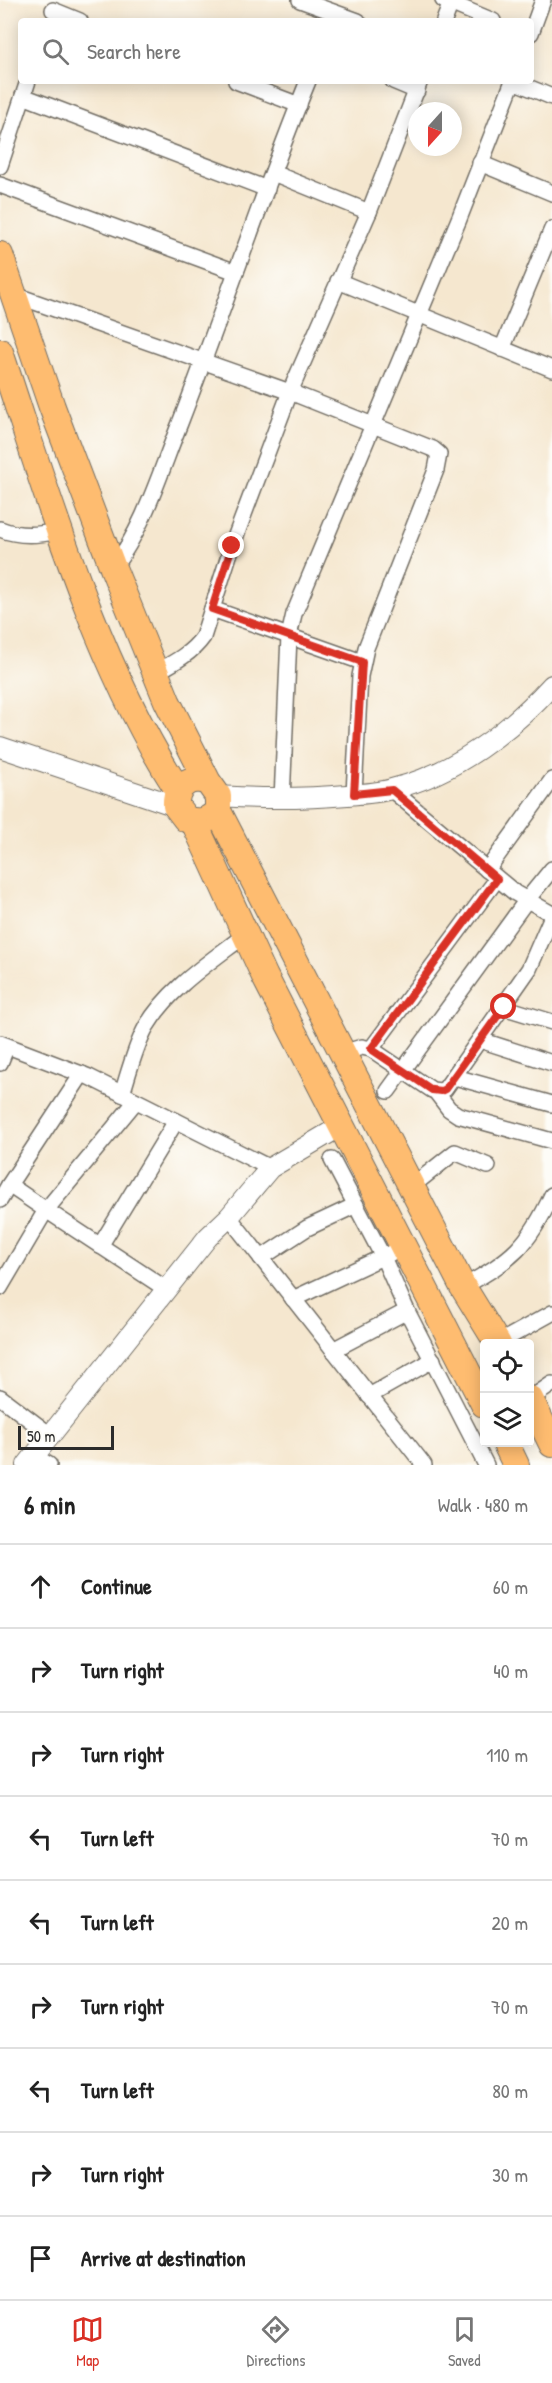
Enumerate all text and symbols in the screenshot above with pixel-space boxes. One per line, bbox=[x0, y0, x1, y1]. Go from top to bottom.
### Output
search box bbox=[18, 18, 534, 84]
icon: search bbox=[39, 35, 72, 68]
text: Search here bbox=[87, 36, 181, 66]
north arrow bbox=[408, 102, 462, 156]
route end bbox=[218, 532, 244, 558]
route start bbox=[490, 993, 516, 1019]
map controls bbox=[480, 1339, 534, 1447]
button: locate bbox=[480, 1339, 534, 1393]
button: layers bbox=[480, 1393, 534, 1447]
scale bar bbox=[18, 1423, 114, 1450]
text: 50 m bbox=[27, 1425, 56, 1447]
text: 6 min bbox=[24, 1487, 76, 1522]
text: Walk · 480 m bbox=[438, 1491, 528, 1518]
icon: ahead bbox=[24, 1570, 57, 1603]
text: Continue bbox=[81, 1571, 152, 1601]
text: 60 m bbox=[493, 1573, 528, 1600]
icon: right bbox=[24, 1654, 57, 1687]
text: Turn right bbox=[81, 1655, 164, 1685]
text: 40 m bbox=[493, 1657, 528, 1684]
icon: right bbox=[24, 1738, 57, 1771]
text: Turn right bbox=[81, 1739, 164, 1769]
text: 110 m bbox=[486, 1741, 528, 1768]
icon: left bbox=[24, 1822, 57, 1855]
text: Turn left bbox=[81, 1823, 154, 1853]
text: 70 m bbox=[491, 1825, 528, 1852]
icon: left bbox=[24, 1906, 57, 1939]
text: Turn left bbox=[81, 1907, 154, 1937]
text: 20 m bbox=[491, 1909, 528, 1936]
icon: right bbox=[24, 1990, 57, 2023]
text: Turn right bbox=[81, 1991, 164, 2021]
text: 70 m bbox=[491, 1993, 528, 2020]
icon: left bbox=[24, 2074, 57, 2107]
text: Turn left bbox=[81, 2075, 154, 2105]
text: 80 m bbox=[492, 2077, 528, 2104]
icon: right bbox=[24, 2158, 57, 2191]
text: Turn right bbox=[81, 2159, 164, 2189]
text: 30 m bbox=[492, 2161, 528, 2188]
icon: arrive bbox=[24, 2242, 57, 2275]
text: Arrive at destination bbox=[81, 2243, 246, 2273]
tab: Map bbox=[71, 2313, 104, 2371]
tab: Directions bbox=[247, 2313, 305, 2371]
tab: Saved bbox=[448, 2313, 481, 2371]

